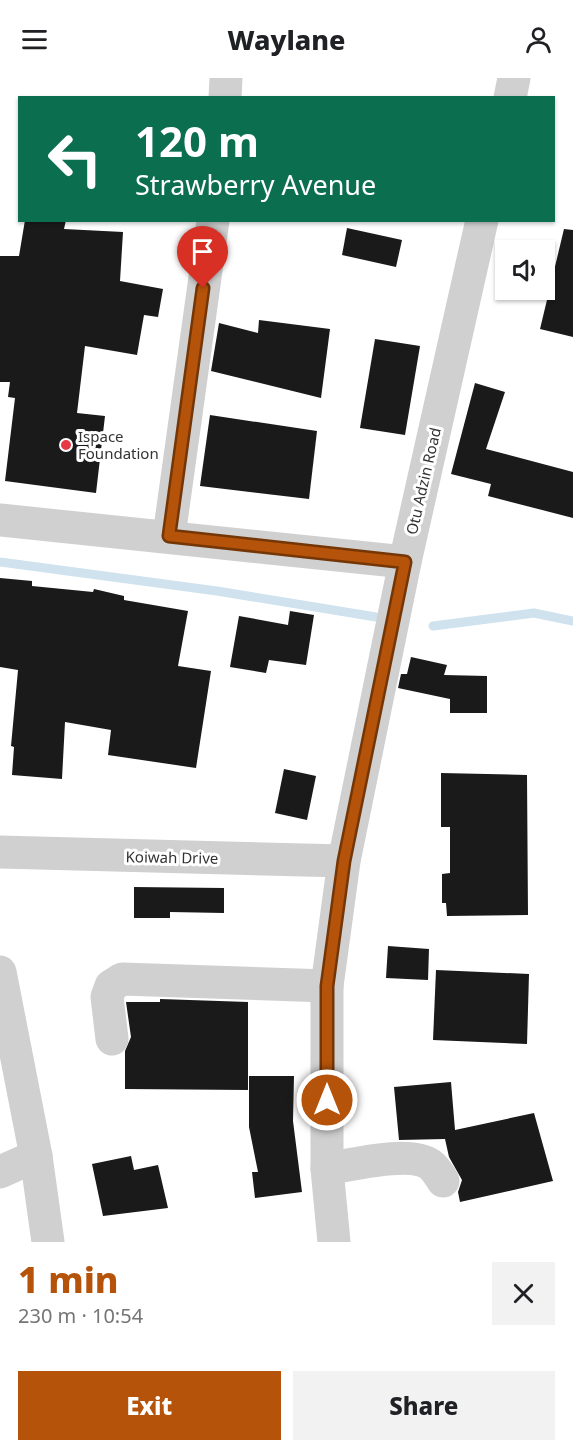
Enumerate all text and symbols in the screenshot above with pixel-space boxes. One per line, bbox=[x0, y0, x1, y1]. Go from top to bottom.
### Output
text: Waylane bbox=[228, 21, 345, 58]
icon: menu bbox=[18, 23, 51, 56]
icon: person bbox=[522, 23, 555, 56]
text: 120 m bbox=[135, 112, 259, 169]
icon: left bbox=[36, 120, 114, 198]
text: Strawberry Avenue bbox=[135, 166, 376, 203]
pin bbox=[177, 226, 228, 288]
icon: arrive bbox=[186, 235, 219, 268]
map controls bbox=[495, 240, 555, 300]
button: sound bbox=[495, 240, 555, 300]
place label: Ispace Foundation bbox=[78, 426, 159, 463]
street label: Otu Adzin Road bbox=[401, 426, 445, 536]
marker: Ispace Foundation bbox=[59, 438, 73, 452]
street label: Koiwah Drive bbox=[125, 846, 219, 868]
position arrow bbox=[295, 1068, 359, 1132]
text: 1 min bbox=[18, 1255, 119, 1304]
button: close bbox=[492, 1262, 555, 1325]
text: 230 m · 10:54 bbox=[18, 1302, 143, 1329]
button: Exit bbox=[18, 1371, 281, 1440]
button: Share bbox=[293, 1371, 555, 1440]

